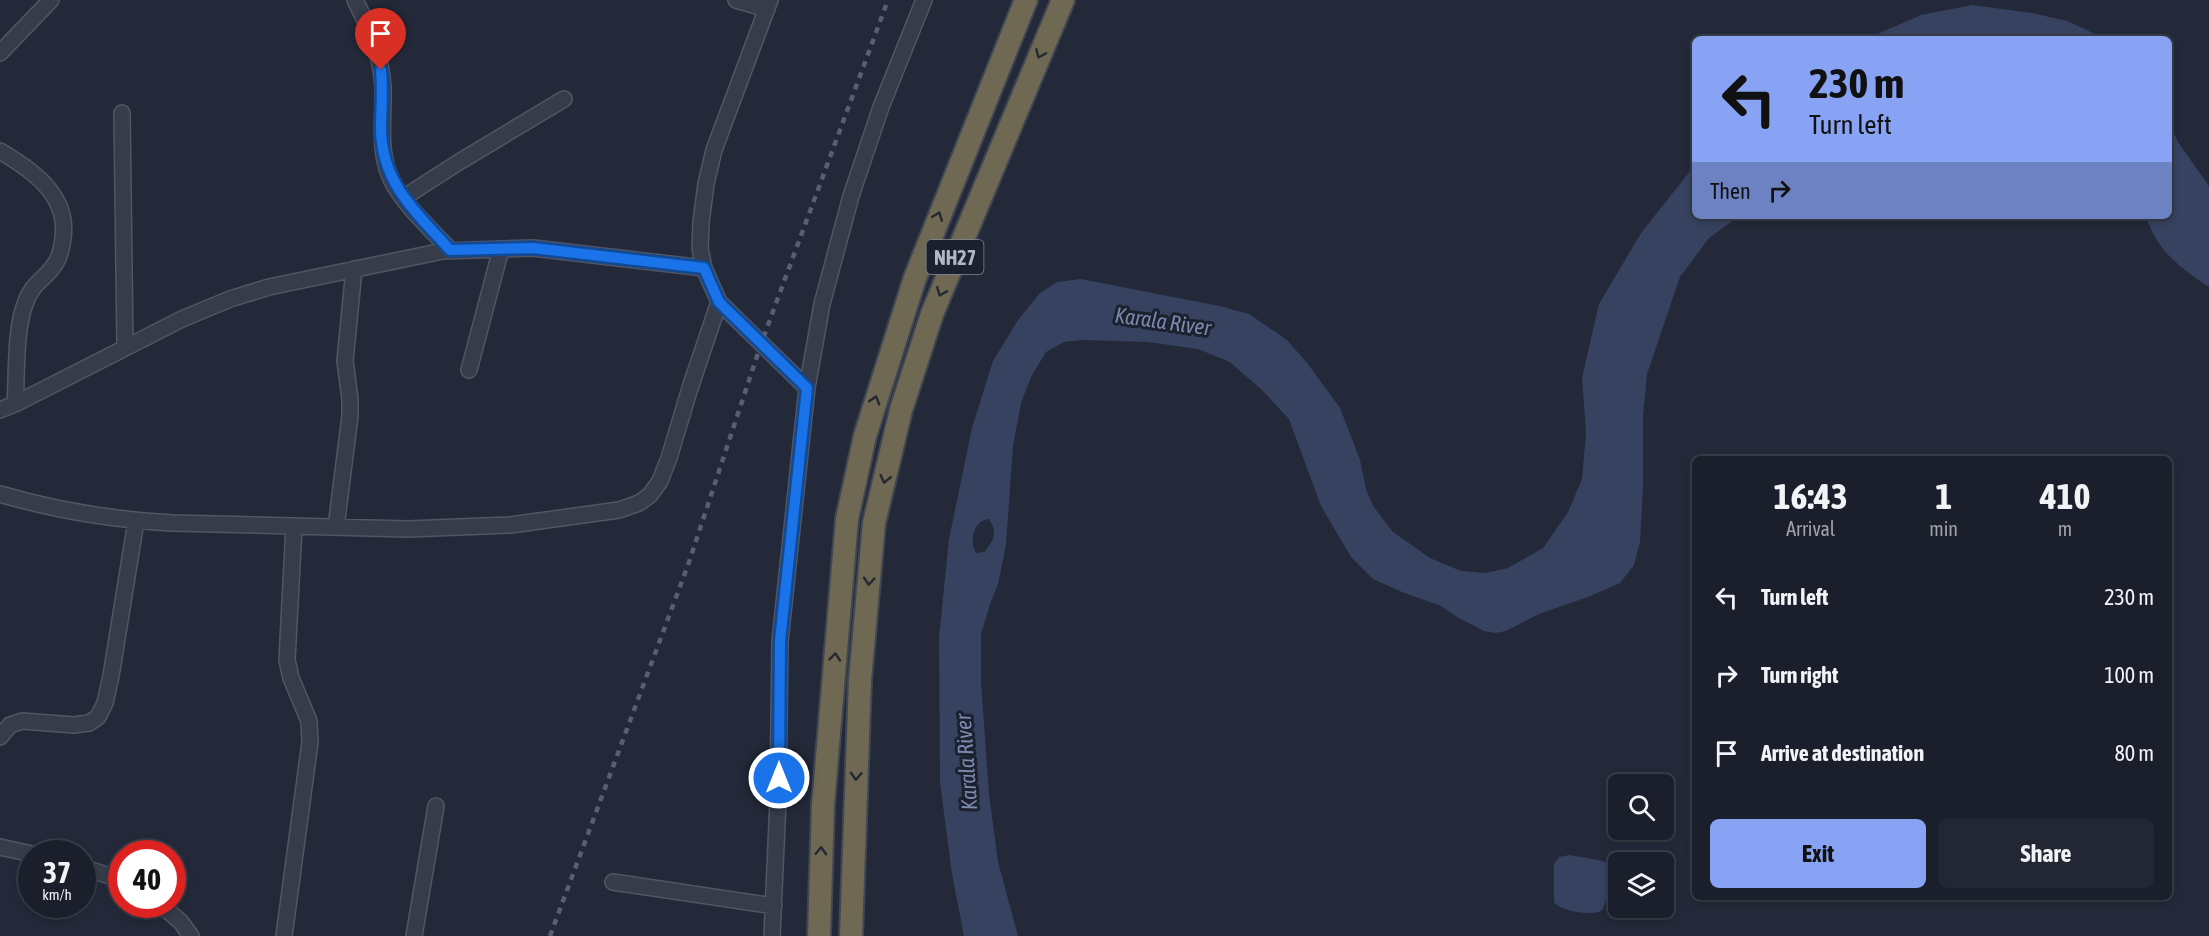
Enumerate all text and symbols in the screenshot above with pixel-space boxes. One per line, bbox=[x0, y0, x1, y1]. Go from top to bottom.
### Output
pin bbox=[355, 8, 406, 70]
icon: arrive bbox=[364, 17, 397, 50]
one-way arrow bbox=[1035, 48, 1047, 59]
text: 230 m bbox=[1809, 59, 1904, 107]
icon: left bbox=[1710, 60, 1788, 138]
text: Turn left bbox=[1809, 109, 1892, 140]
icon: right bbox=[1763, 174, 1796, 207]
text: Then bbox=[1710, 178, 1751, 204]
one-way arrow bbox=[931, 211, 944, 222]
road number: NH27 bbox=[926, 240, 984, 274]
one-way arrow bbox=[936, 286, 948, 297]
water label: Karala River bbox=[1113, 301, 1214, 341]
one-way arrow bbox=[868, 396, 880, 406]
one-way arrow bbox=[879, 473, 892, 483]
text: 16:43 bbox=[1774, 475, 1848, 517]
text: 1 bbox=[1935, 475, 1952, 517]
text: 410 bbox=[2040, 475, 2090, 517]
text: Arrival bbox=[1786, 517, 1835, 540]
text: min bbox=[1929, 517, 1958, 540]
text: m bbox=[2058, 517, 2072, 540]
one-way arrow bbox=[863, 577, 876, 586]
icon: left bbox=[1710, 581, 1743, 614]
text: Turn left bbox=[1761, 584, 1828, 610]
text: 230 m bbox=[2104, 584, 2154, 610]
one-way arrow bbox=[829, 652, 842, 661]
icon: right bbox=[1710, 659, 1743, 692]
text: Turn right bbox=[1761, 662, 1838, 688]
text: 100 m bbox=[2104, 662, 2154, 688]
water label: Karala River bbox=[950, 711, 982, 811]
icon: arrive bbox=[1710, 737, 1743, 770]
text: Arrive at destination bbox=[1761, 740, 1924, 766]
text: 80 m bbox=[2114, 740, 2154, 766]
position arrow bbox=[747, 746, 811, 810]
one-way arrow bbox=[850, 771, 862, 780]
map controls bbox=[1608, 774, 1674, 918]
button: search bbox=[1608, 774, 1674, 840]
button: Exit bbox=[1710, 819, 1926, 888]
button: Share bbox=[1938, 819, 2154, 888]
speed limit sign: 40 bbox=[108, 840, 186, 918]
one-way arrow bbox=[815, 847, 828, 856]
button: layers bbox=[1608, 852, 1674, 918]
text: 37 bbox=[43, 855, 71, 889]
text: km/h bbox=[42, 886, 72, 903]

